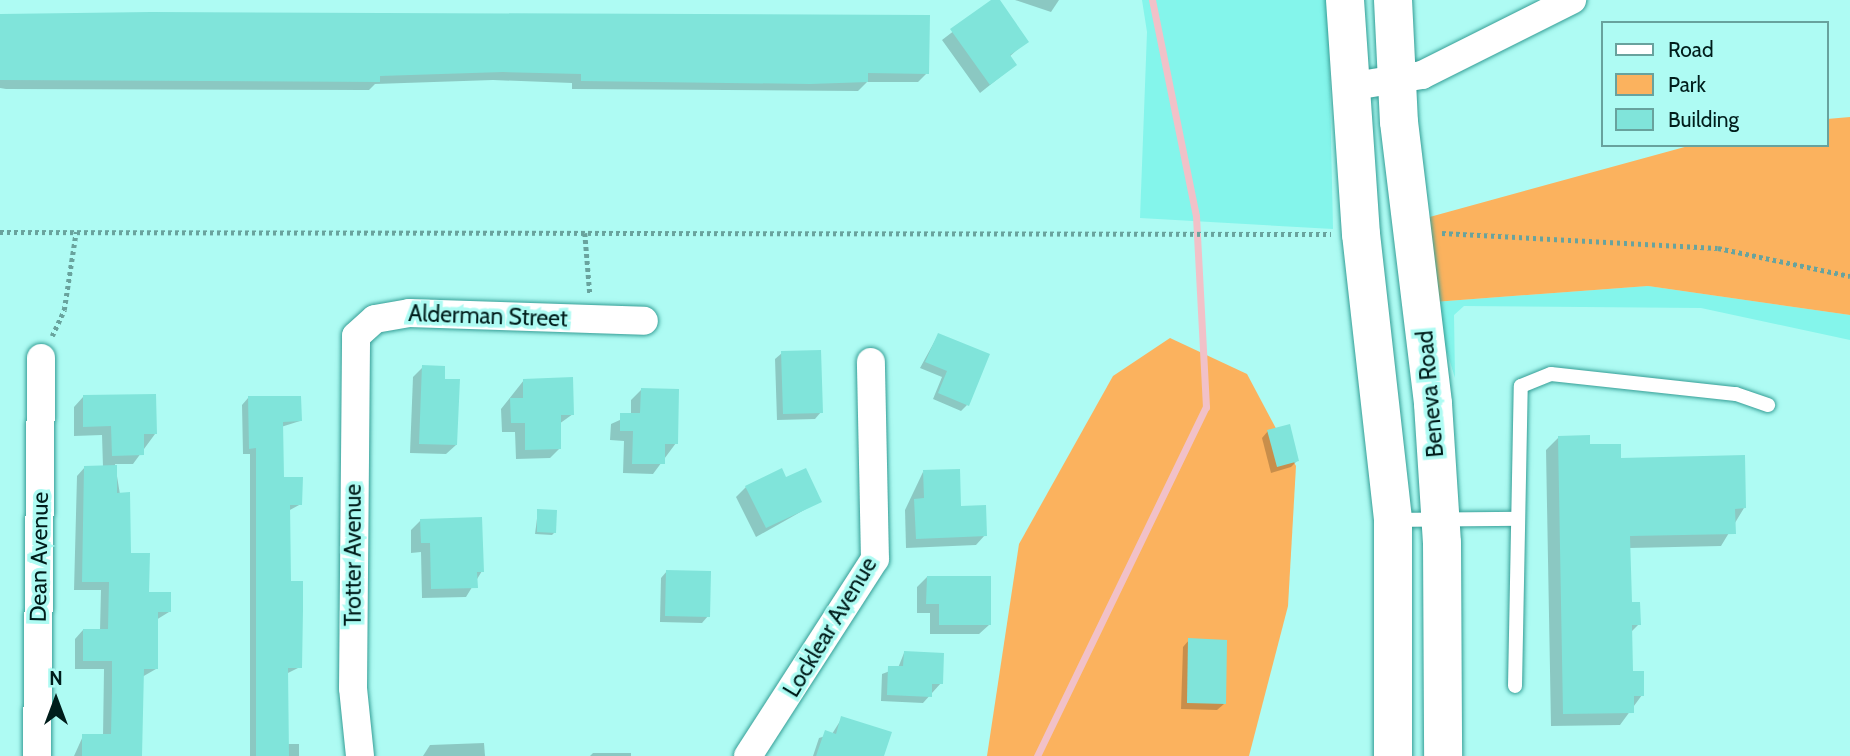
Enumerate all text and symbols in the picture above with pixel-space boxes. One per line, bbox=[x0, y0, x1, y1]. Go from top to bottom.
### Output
legend bbox=[1602, 21, 1829, 147]
text: Road bbox=[1668, 37, 1714, 62]
text: Park bbox=[1668, 72, 1706, 97]
text: Building bbox=[1668, 107, 1739, 132]
street label: Alderman Street bbox=[408, 299, 568, 333]
street label: Beneva Road bbox=[1411, 329, 1449, 459]
street label: Trotter Avenue bbox=[339, 484, 367, 626]
street label: Dean Avenue bbox=[24, 492, 54, 622]
street label: Locklear Avenue bbox=[777, 552, 883, 702]
north arrow bbox=[21, 665, 91, 735]
text: N bbox=[49, 667, 63, 690]

